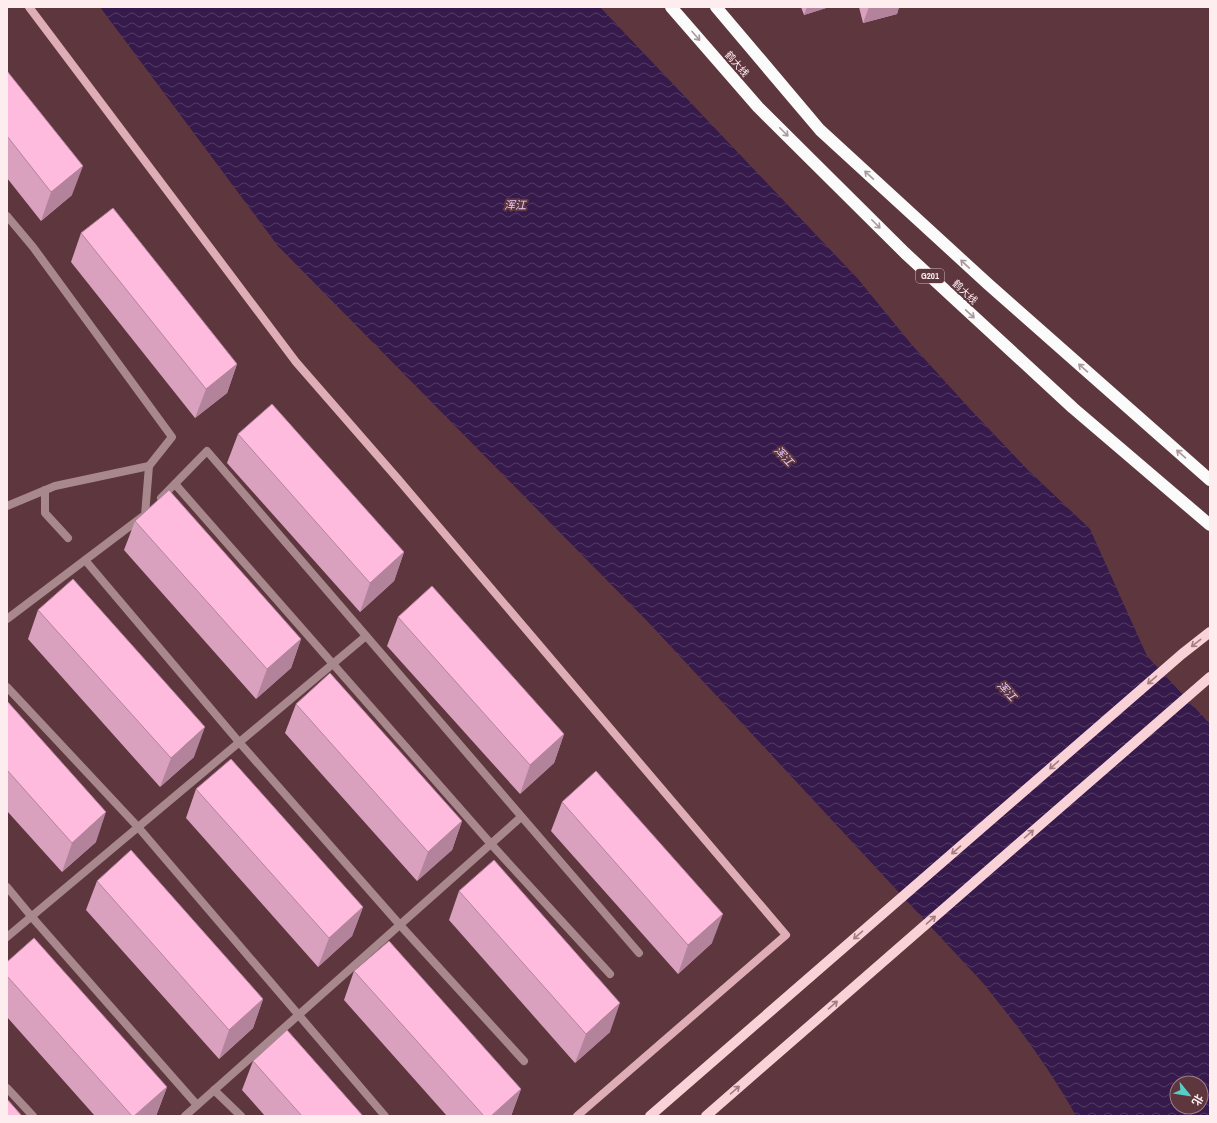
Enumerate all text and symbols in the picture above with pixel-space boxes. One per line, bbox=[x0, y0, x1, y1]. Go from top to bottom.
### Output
one-way arrow bbox=[692, 31, 701, 42]
street label: 鹤大线 bbox=[722, 48, 752, 80]
one-way arrow bbox=[779, 128, 789, 137]
one-way arrow bbox=[864, 171, 875, 180]
water label: 浑江 bbox=[504, 198, 527, 212]
one-way arrow bbox=[871, 219, 881, 229]
one-way arrow bbox=[960, 259, 970, 268]
road number: G201 bbox=[916, 269, 944, 283]
street label: 鹤大线 bbox=[950, 277, 980, 307]
one-way arrow bbox=[965, 309, 976, 318]
one-way arrow bbox=[1078, 364, 1088, 373]
water label: 浑江 bbox=[771, 443, 797, 469]
one-way arrow bbox=[1175, 450, 1186, 459]
one-way arrow bbox=[1190, 639, 1201, 647]
one-way arrow bbox=[1147, 675, 1158, 684]
water label: 浑江 bbox=[994, 678, 1020, 704]
one-way arrow bbox=[1049, 760, 1059, 770]
one-way arrow bbox=[1024, 830, 1035, 839]
one-way arrow bbox=[951, 846, 961, 855]
one-way arrow bbox=[926, 915, 937, 924]
one-way arrow bbox=[853, 931, 863, 940]
one-way arrow bbox=[828, 1001, 838, 1010]
north arrow bbox=[1169, 1075, 1209, 1115]
one-way arrow bbox=[730, 1086, 741, 1095]
text: 北 bbox=[1189, 1092, 1206, 1108]

